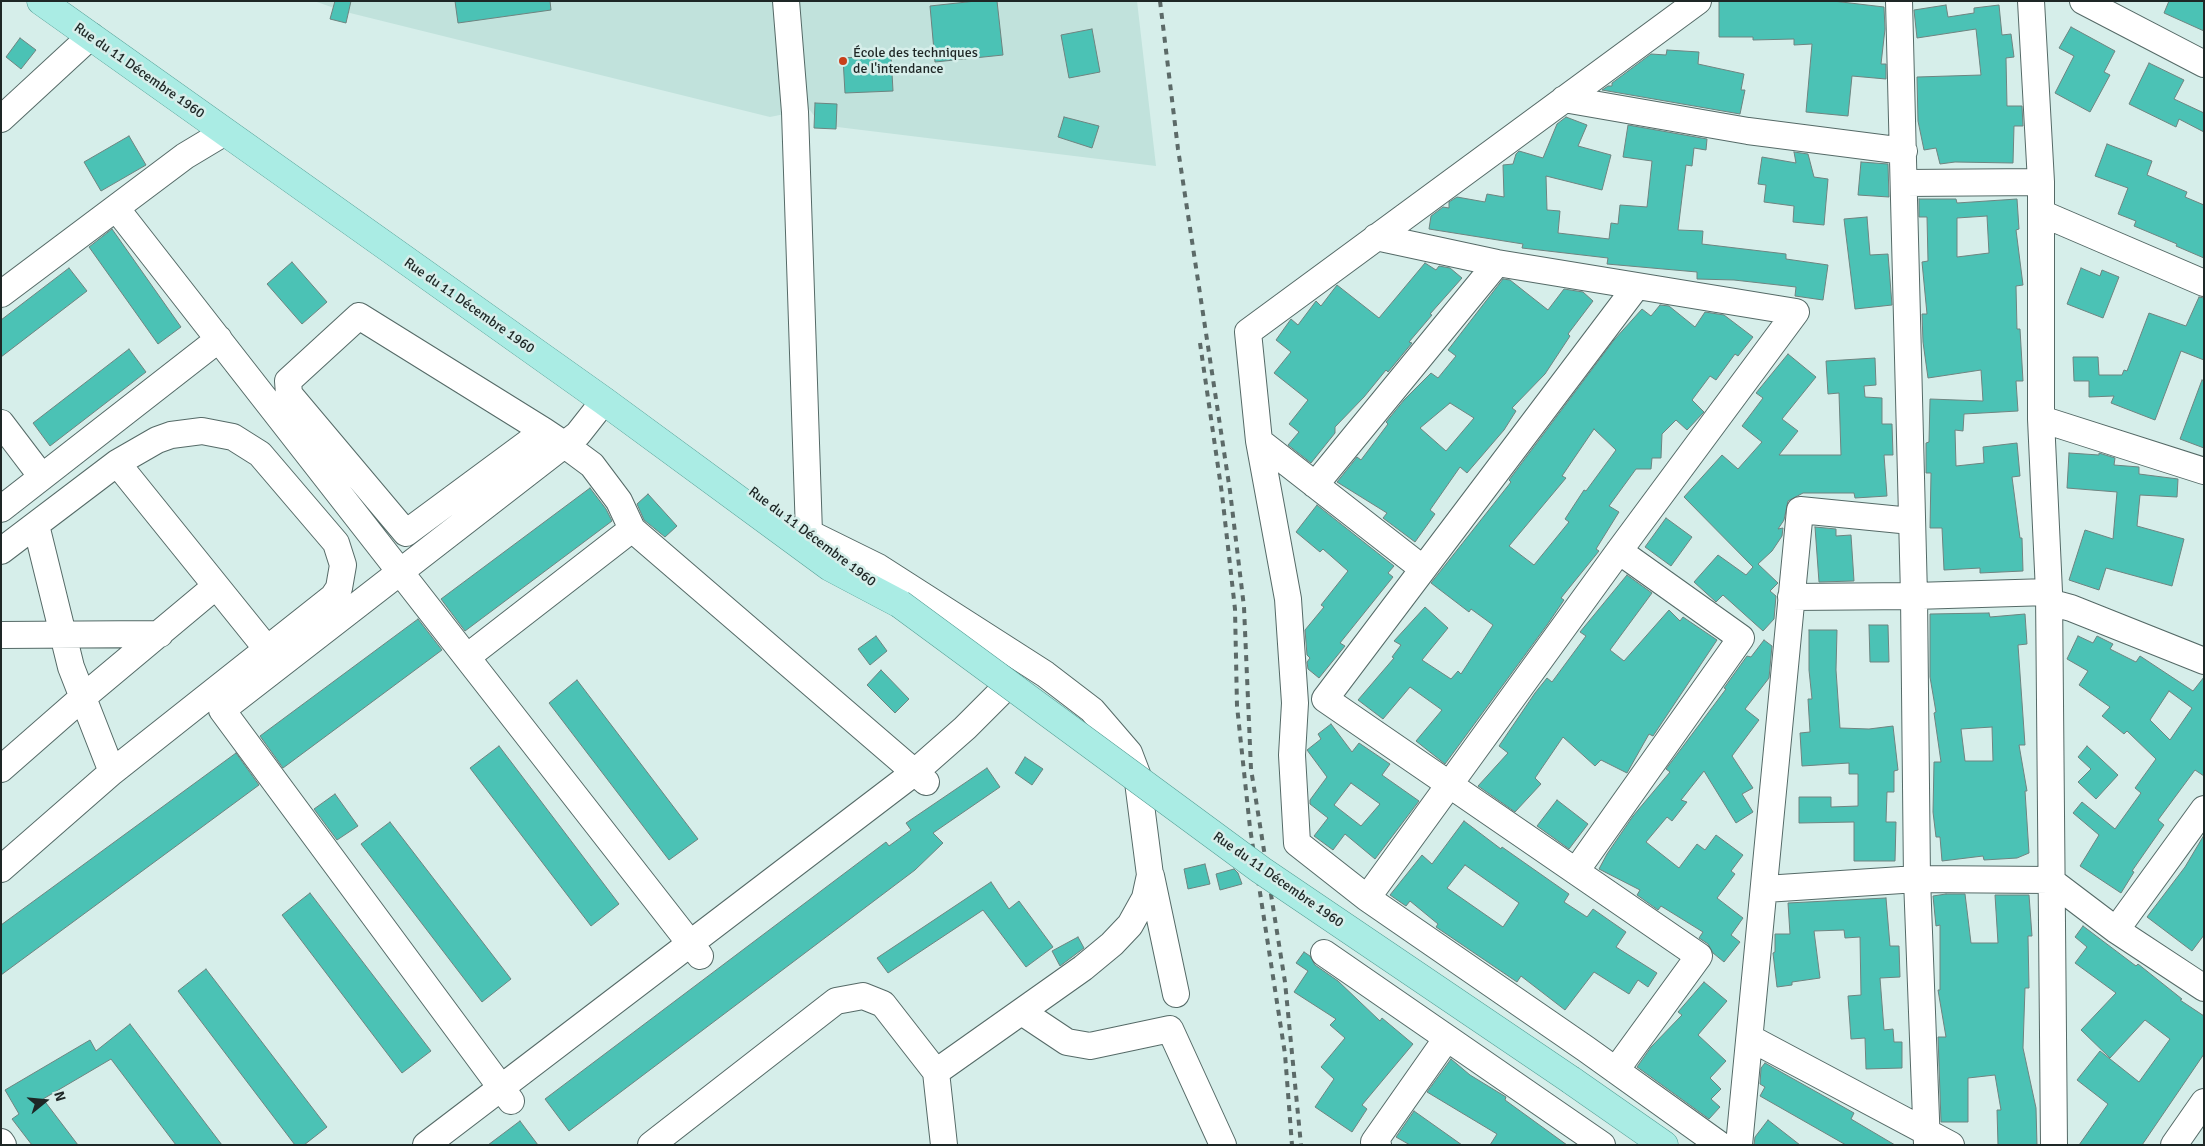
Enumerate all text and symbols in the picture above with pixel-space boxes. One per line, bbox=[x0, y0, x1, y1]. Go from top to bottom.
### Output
street label: Rue du 11 Décembre 1960 bbox=[70, 20, 208, 122]
place label: École des techniques de l'intendance bbox=[853, 45, 978, 78]
marker: École des techniques de l'intendance bbox=[837, 55, 849, 67]
street label: Rue du 11 Décembre 1960 bbox=[400, 255, 538, 357]
street label: Rue du 11 Décembre 1960 bbox=[745, 483, 879, 591]
street label: Rue du 11 Décembre 1960 bbox=[1209, 829, 1347, 931]
north arrow bbox=[20, 1076, 70, 1126]
text: N bbox=[50, 1089, 69, 1104]

